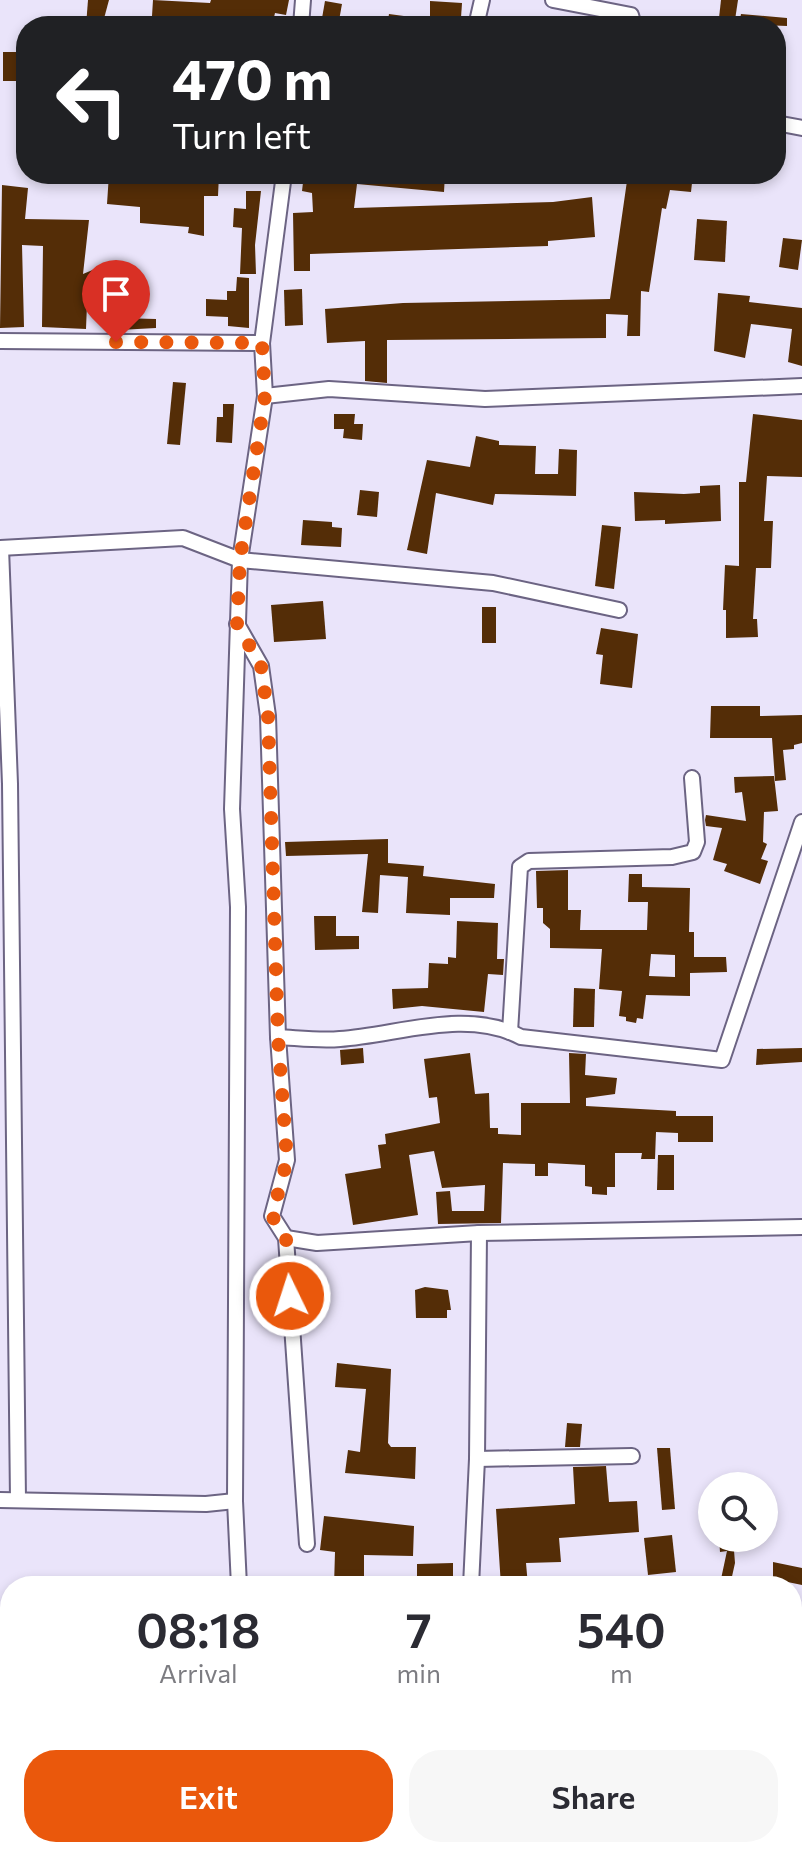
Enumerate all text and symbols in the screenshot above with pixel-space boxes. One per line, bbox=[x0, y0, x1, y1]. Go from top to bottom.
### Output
text: 470 m bbox=[172, 43, 332, 112]
icon: left bbox=[40, 48, 144, 152]
text: Turn left bbox=[172, 112, 311, 156]
pin bbox=[82, 260, 150, 342]
icon: arrive bbox=[94, 272, 138, 316]
position arrow bbox=[248, 1254, 332, 1338]
map controls bbox=[698, 1472, 778, 1552]
button: search bbox=[698, 1472, 778, 1552]
text: 08:18 bbox=[136, 1599, 260, 1658]
text: 7 bbox=[406, 1599, 432, 1658]
text: 540 bbox=[577, 1599, 666, 1658]
text: Arrival bbox=[159, 1657, 238, 1688]
text: min bbox=[397, 1657, 441, 1688]
text: m bbox=[610, 1657, 633, 1688]
button: Exit bbox=[24, 1750, 393, 1842]
button: Share bbox=[409, 1750, 778, 1842]

